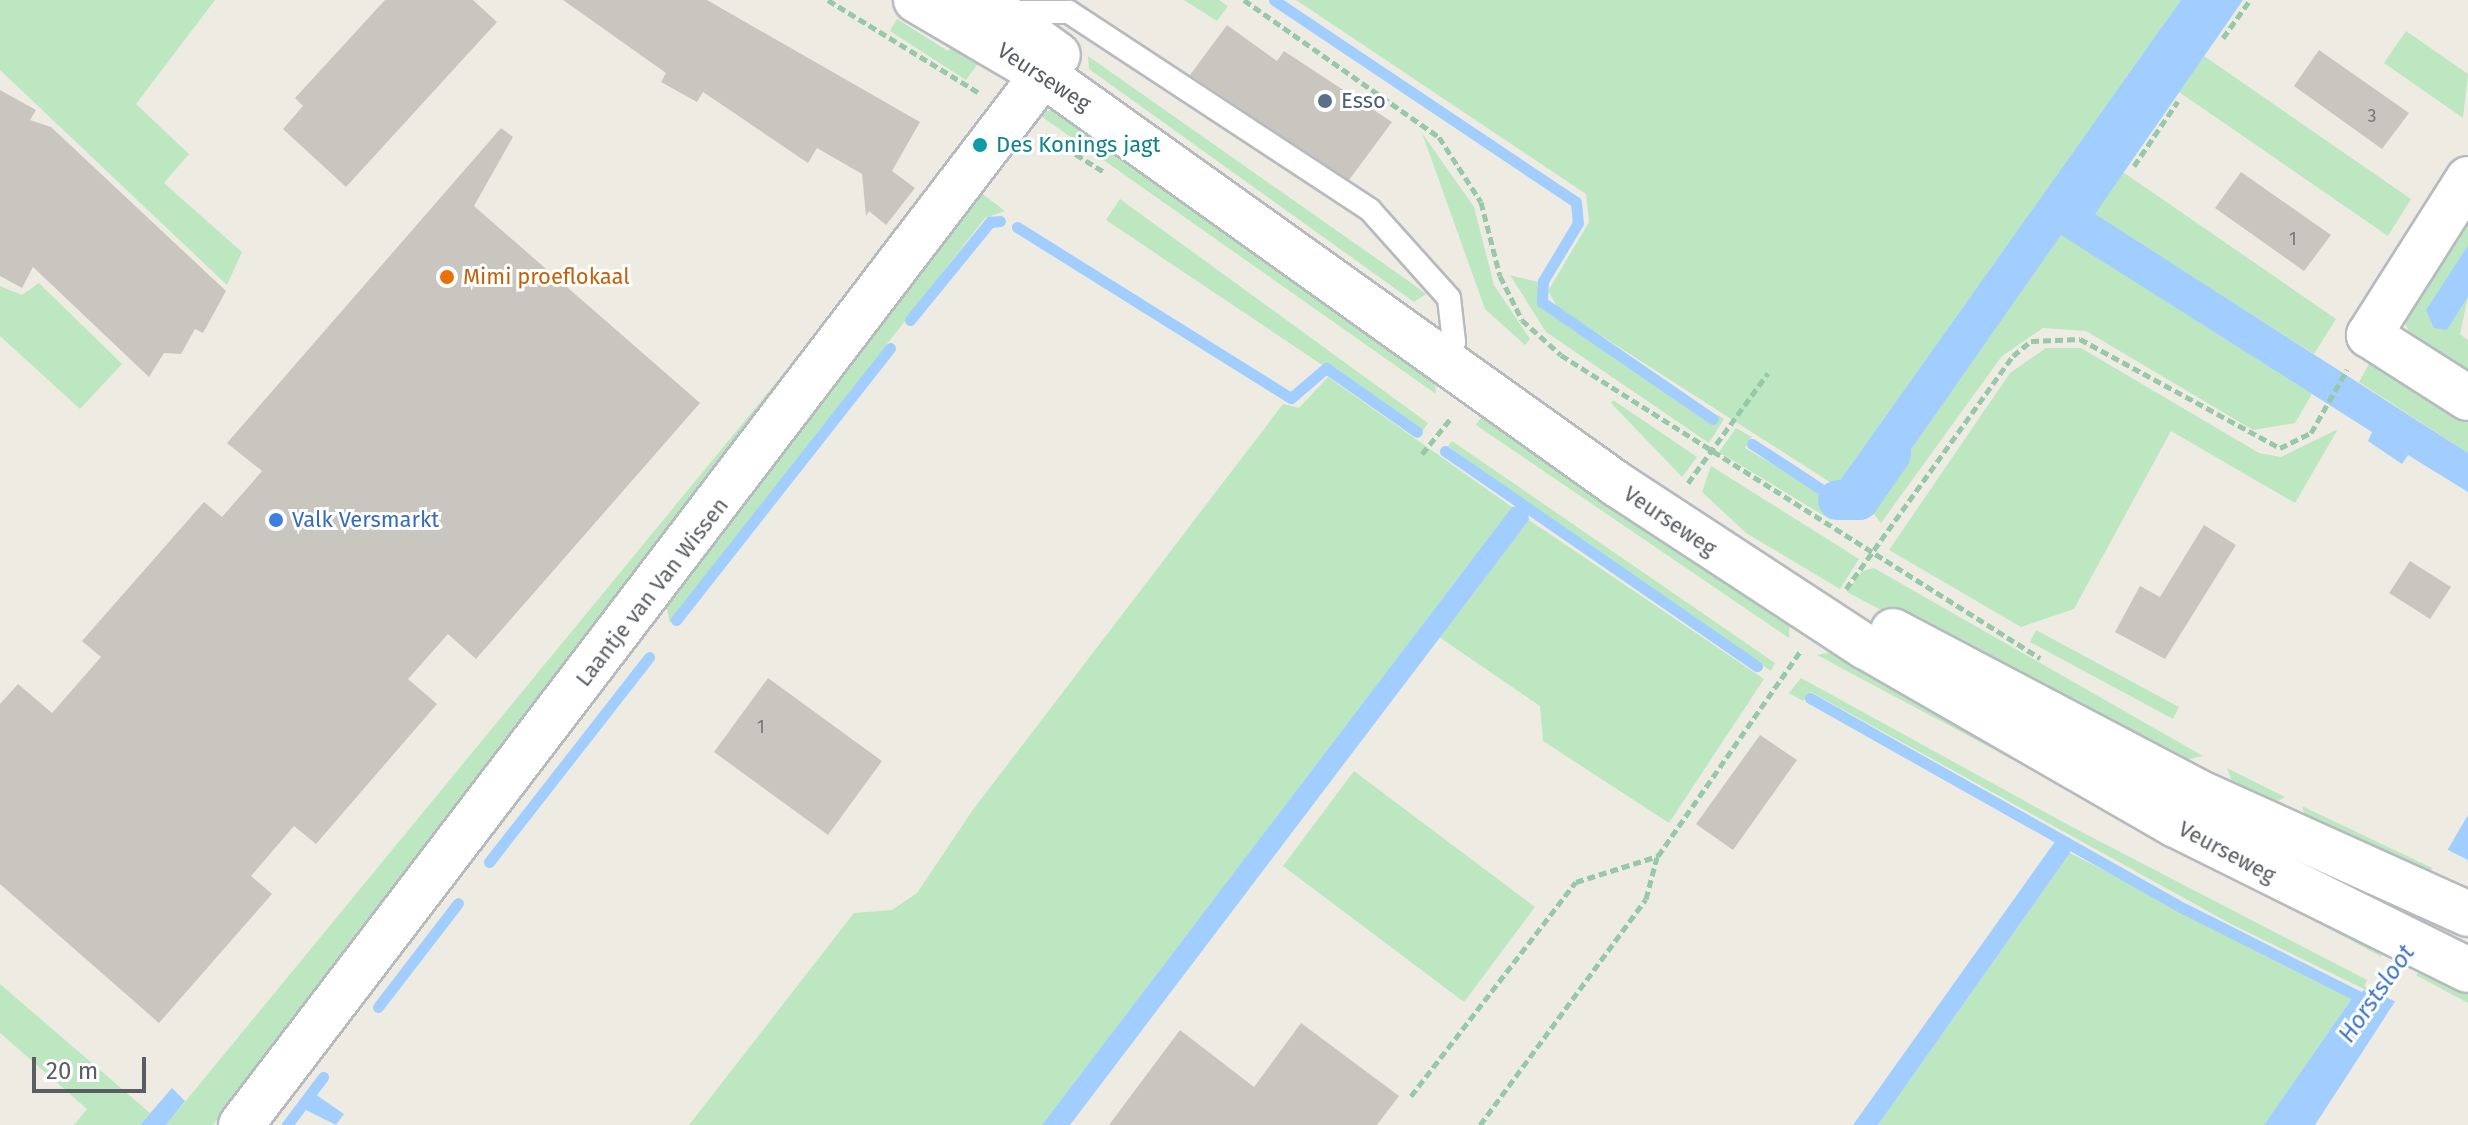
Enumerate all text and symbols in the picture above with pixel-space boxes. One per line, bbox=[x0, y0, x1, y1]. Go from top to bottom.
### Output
street label: Veurseweg bbox=[992, 37, 1096, 117]
place label: Esso bbox=[1341, 88, 1386, 114]
marker: Esso bbox=[1316, 92, 1334, 110]
house number: 3 bbox=[2368, 105, 2376, 127]
place label: Des Konings jagt bbox=[996, 132, 1160, 158]
marker: Des Konings jagt bbox=[971, 136, 989, 154]
house number: 1 bbox=[2289, 228, 2297, 250]
place label: Mimi proeflokaal bbox=[463, 264, 630, 290]
marker: Mimi proeflokaal bbox=[438, 268, 456, 286]
street label: Veurseweg bbox=[1619, 480, 1721, 562]
street label: Laantje van Van Wissen bbox=[570, 492, 734, 692]
place label: Valk Versmarkt bbox=[292, 507, 439, 533]
marker: Valk Versmarkt bbox=[267, 511, 285, 529]
house number: 1 bbox=[757, 716, 765, 738]
street label: Veurseweg bbox=[2174, 815, 2280, 889]
water label: Horstsloot bbox=[2333, 940, 2421, 1048]
scale bar bbox=[36, 1041, 150, 1091]
text: 20 m bbox=[46, 1057, 98, 1085]

